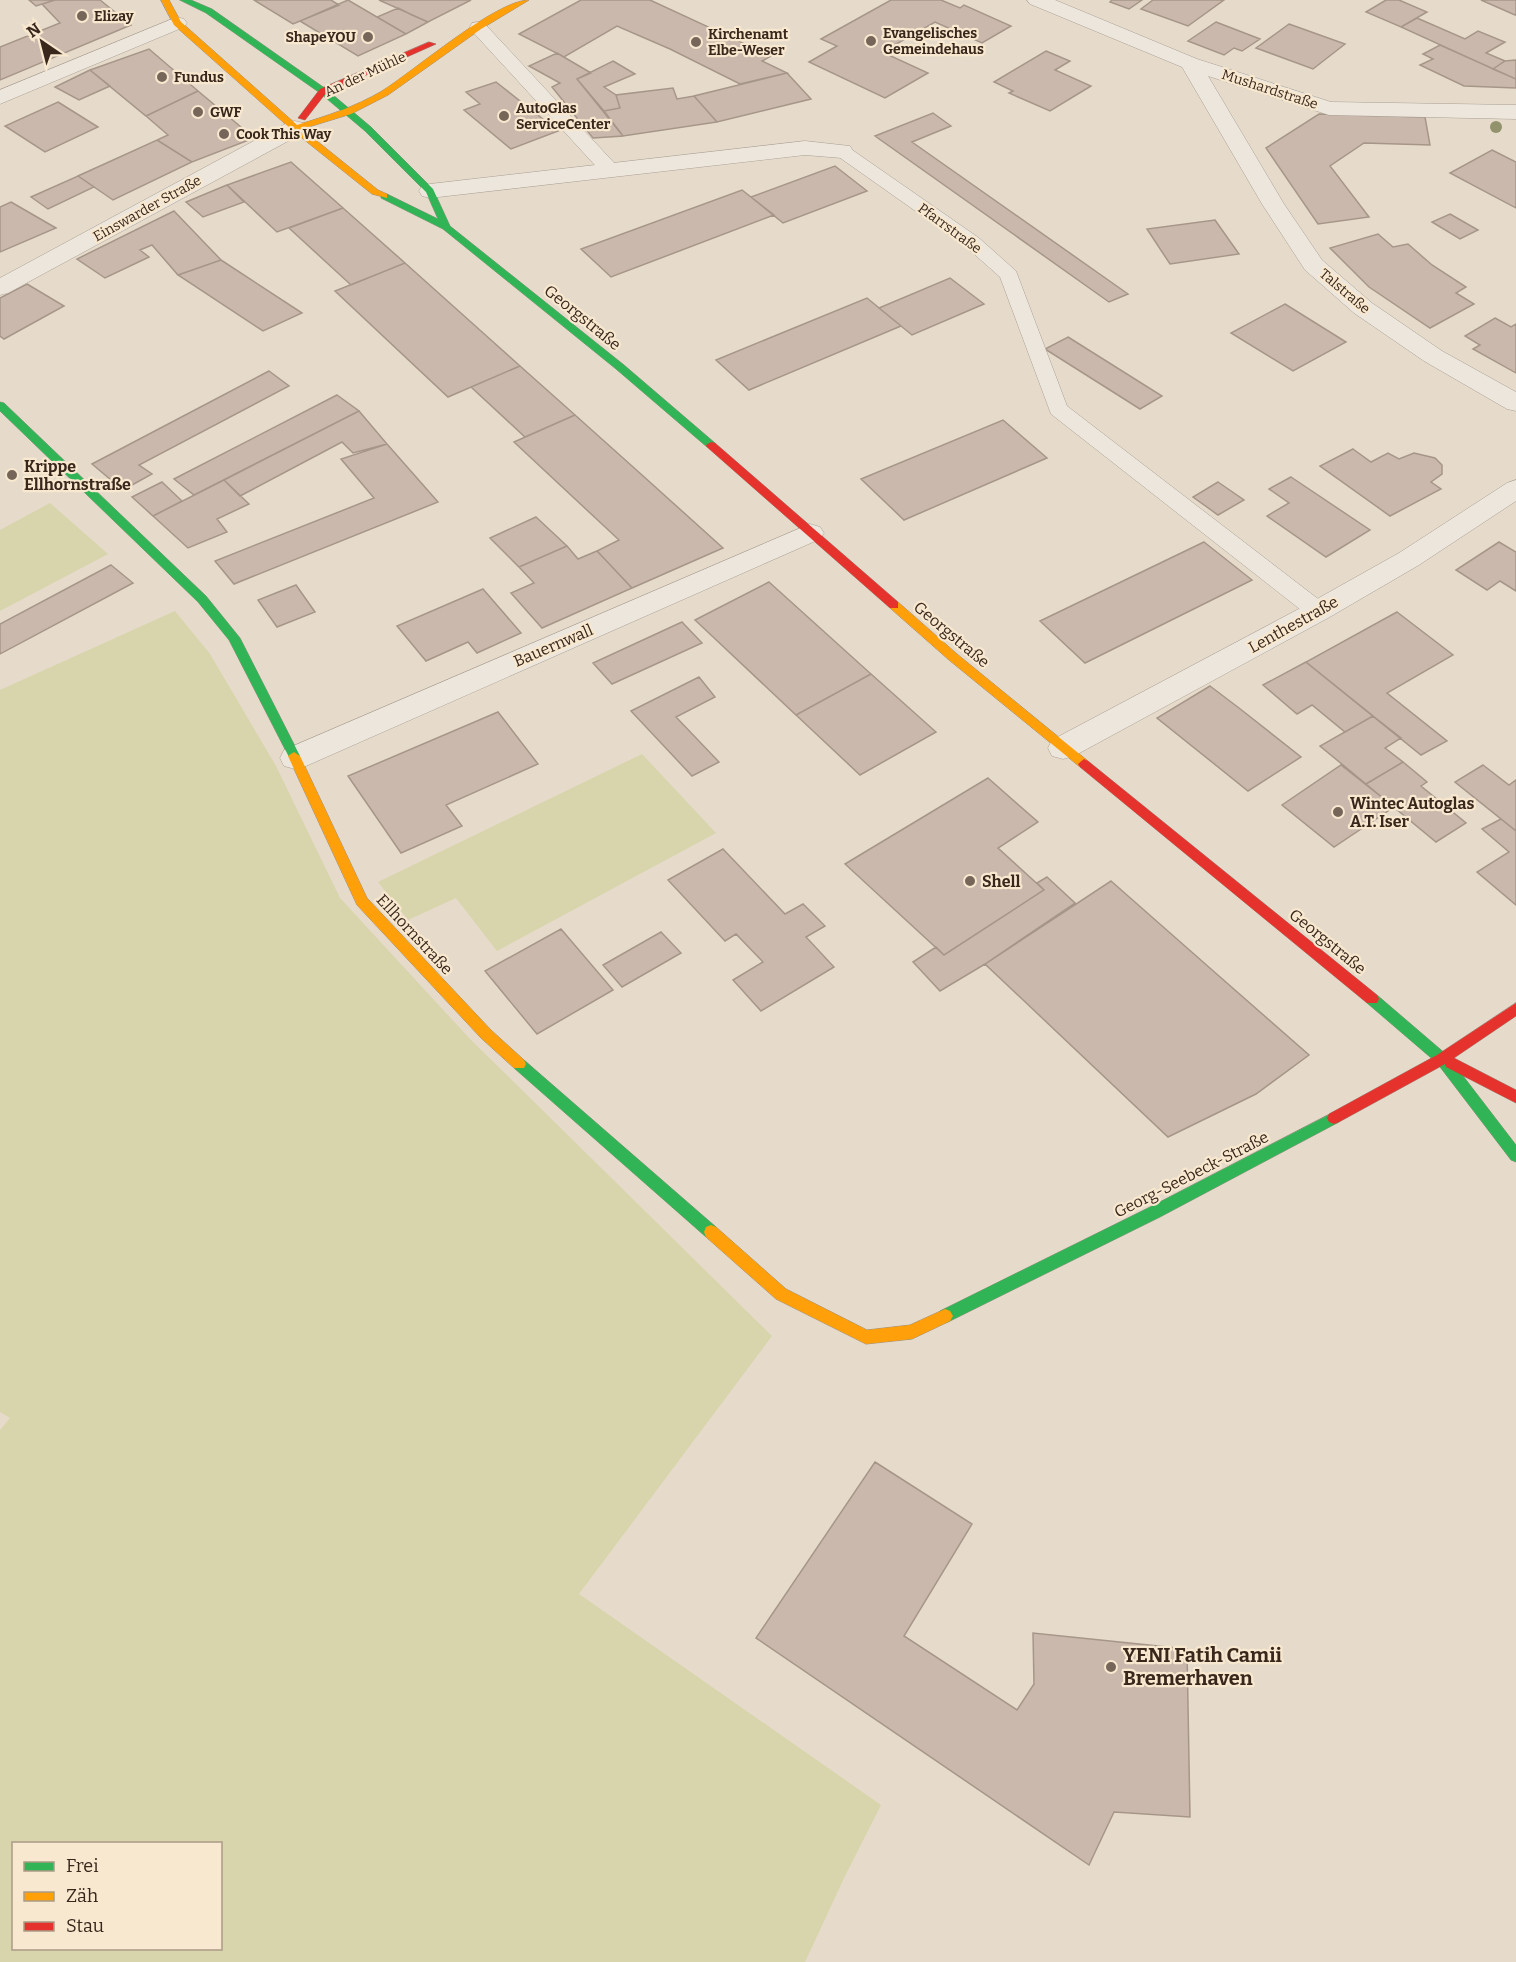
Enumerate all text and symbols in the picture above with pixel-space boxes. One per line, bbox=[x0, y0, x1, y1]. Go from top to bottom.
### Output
place label: Elizay bbox=[94, 8, 134, 25]
marker: Elizay bbox=[75, 9, 89, 23]
north arrow bbox=[12, 12, 72, 72]
text: N bbox=[23, 19, 44, 41]
place label: Evangelisches Gemeindehaus bbox=[883, 25, 984, 58]
place label: Kirchenamt Elbe-Weser bbox=[708, 26, 789, 59]
place label: ShapeYOU bbox=[285, 29, 357, 46]
marker: ShapeYOU bbox=[361, 30, 375, 44]
marker: Evangelisches Gemeindehaus bbox=[864, 34, 878, 48]
marker: Kirchenamt Elbe-Weser bbox=[689, 35, 703, 49]
street label: An der Mühle bbox=[322, 48, 409, 101]
street label: Mushardstraße bbox=[1220, 66, 1320, 113]
place label: Fundus bbox=[174, 69, 224, 86]
marker: Fundus bbox=[155, 70, 169, 84]
place label: AutoGlas ServiceCenter bbox=[516, 100, 611, 133]
place label: GWF bbox=[210, 104, 242, 121]
marker: GWF bbox=[191, 105, 205, 119]
marker: AutoGlas ServiceCenter bbox=[497, 109, 511, 123]
place label: Cook This Way bbox=[236, 126, 331, 143]
marker: Cook This Way bbox=[217, 127, 231, 141]
street label: Einswarder Straße bbox=[90, 172, 204, 245]
street label: Pfarrstraße bbox=[915, 200, 985, 257]
street label: Talstraße bbox=[1316, 265, 1373, 317]
street label: Georgstraße bbox=[541, 281, 625, 354]
place label: Krippe Ellhornstraße bbox=[24, 457, 131, 494]
marker: Krippe Ellhornstraße bbox=[5, 468, 19, 482]
street label: Lenthestraße bbox=[1245, 592, 1341, 657]
street label: Georgstraße bbox=[910, 597, 993, 672]
street label: Bauernwall bbox=[511, 620, 596, 671]
place label: Wintec Autoglas A.T. Iser bbox=[1350, 794, 1474, 831]
marker: Wintec Autoglas A.T. Iser bbox=[1331, 805, 1345, 819]
place label: Shell bbox=[982, 872, 1020, 891]
marker: Shell bbox=[963, 874, 977, 888]
street label: Ellhornstraße bbox=[373, 890, 457, 979]
street label: Georgstraße bbox=[1286, 905, 1370, 978]
street label: Georg-Seebeck-Straße bbox=[1111, 1127, 1272, 1222]
place label: YENI Fatih Camii Bremerhaven bbox=[1123, 1643, 1283, 1690]
marker: YENI Fatih Camii Bremerhaven bbox=[1104, 1660, 1118, 1674]
legend bbox=[12, 1842, 222, 1950]
text: Frei bbox=[66, 1855, 99, 1877]
text: Zäh bbox=[66, 1885, 98, 1907]
text: Stau bbox=[66, 1915, 104, 1937]

